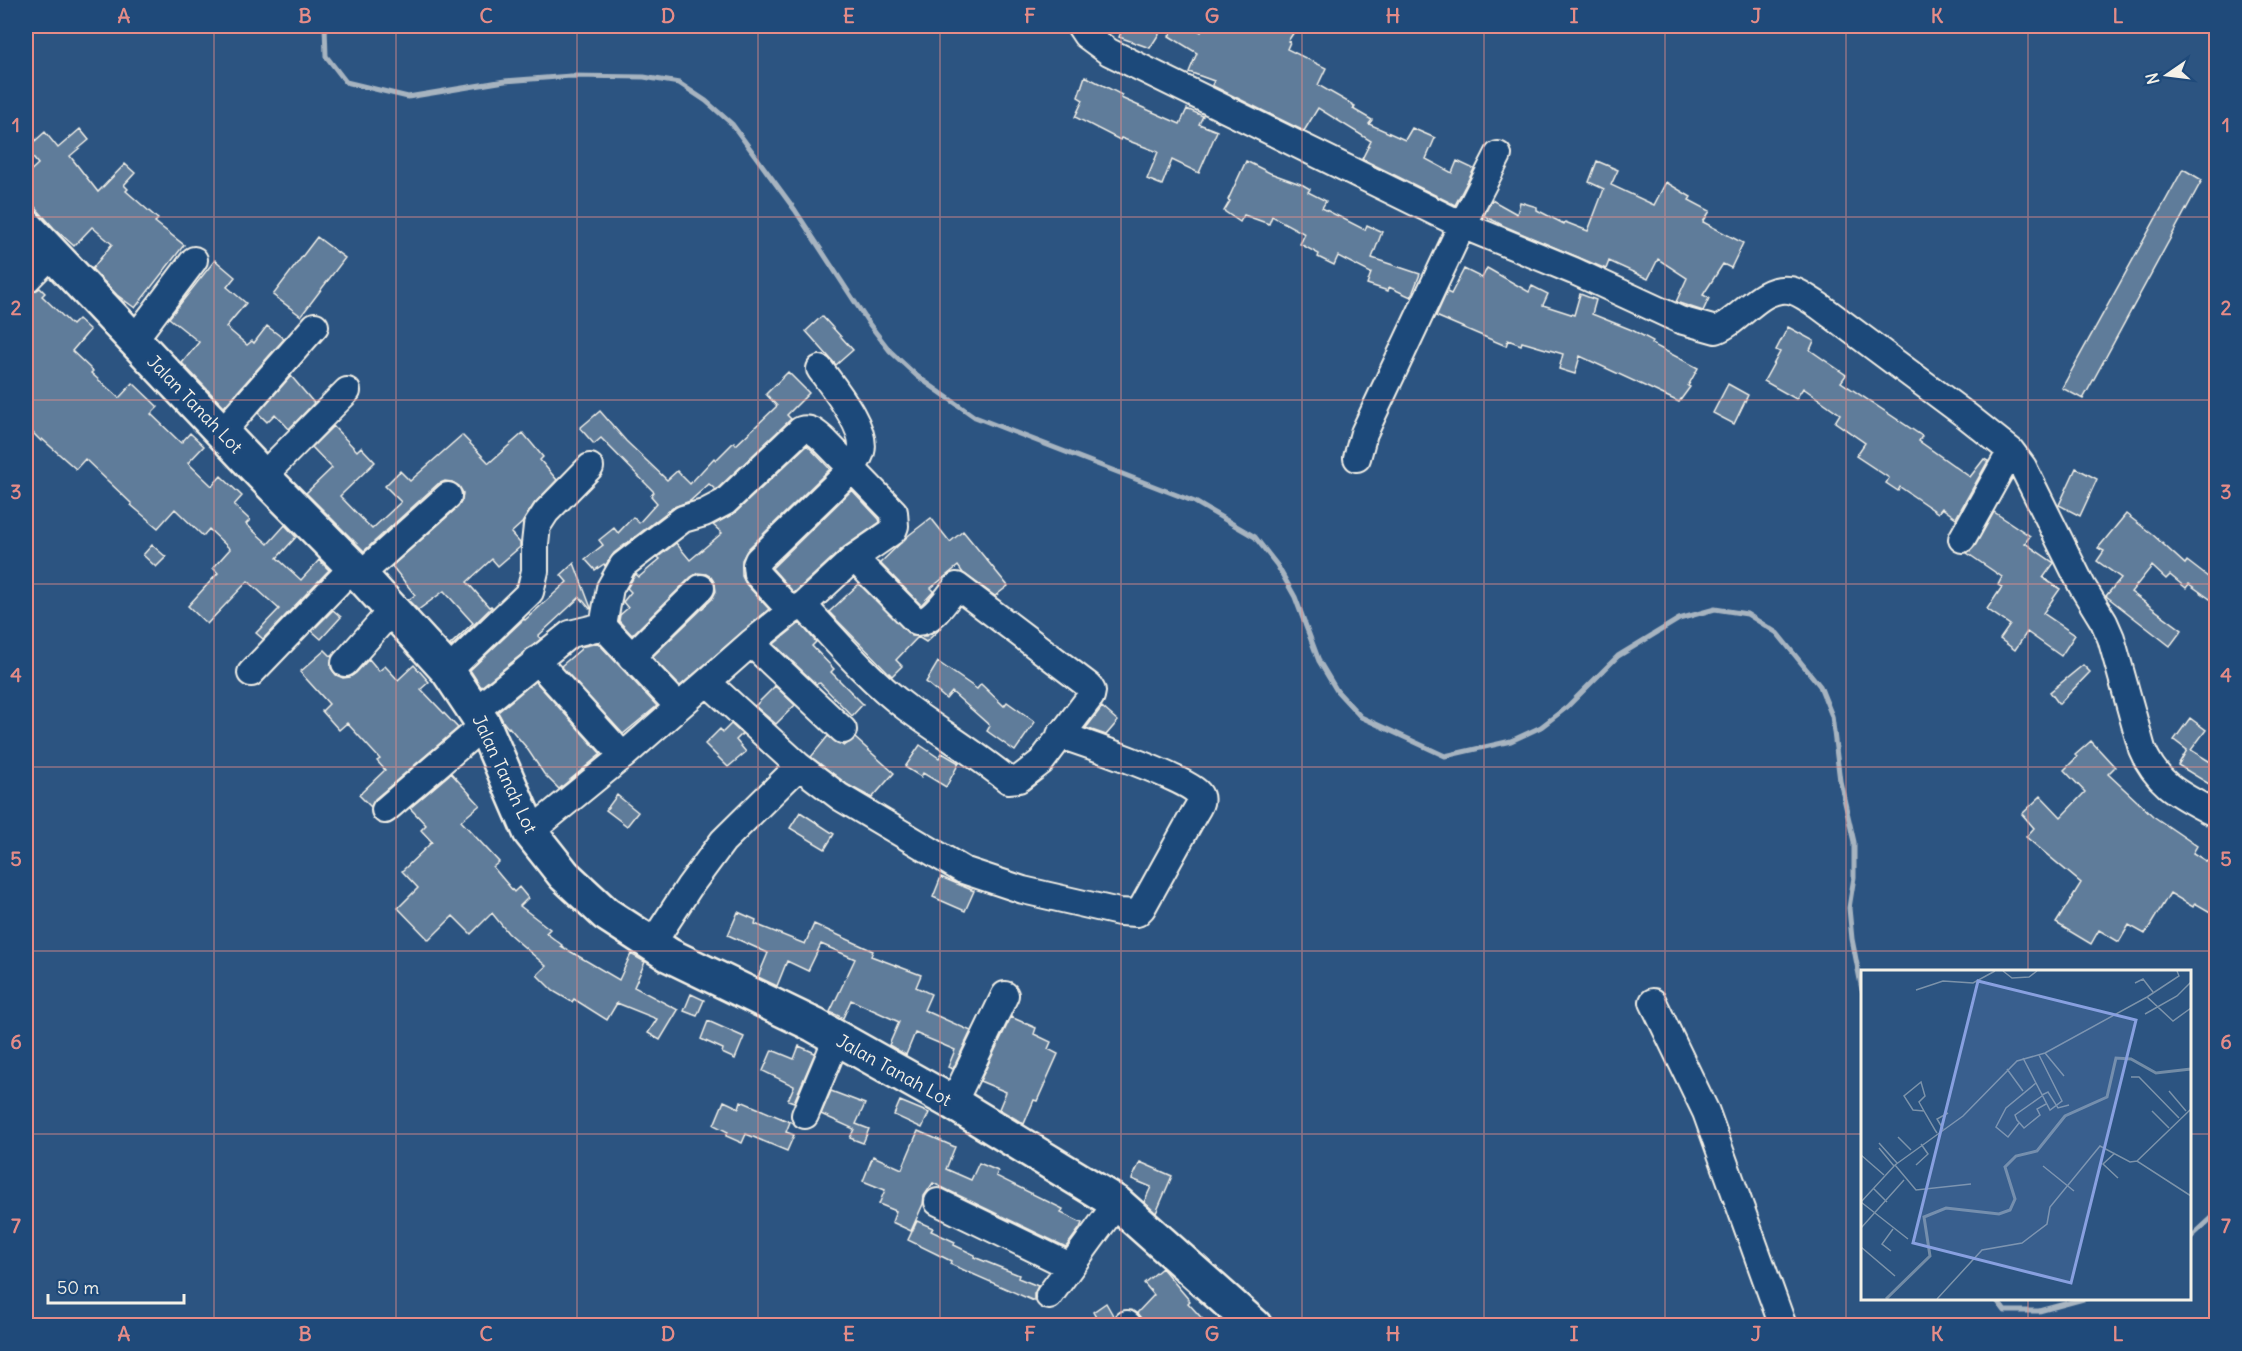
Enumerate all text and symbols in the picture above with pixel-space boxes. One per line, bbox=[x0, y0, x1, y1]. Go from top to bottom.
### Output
text: A bbox=[118, 3, 131, 28]
text: B bbox=[298, 3, 312, 28]
text: C bbox=[479, 3, 493, 28]
text: D bbox=[661, 3, 675, 28]
text: E bbox=[843, 3, 855, 28]
text: F bbox=[1024, 3, 1036, 28]
text: G bbox=[1205, 3, 1219, 28]
text: H bbox=[1386, 3, 1400, 28]
text: I bbox=[1570, 3, 1579, 28]
text: J bbox=[1751, 3, 1762, 28]
text: K bbox=[1931, 3, 1944, 28]
text: L bbox=[2113, 3, 2124, 28]
north arrow bbox=[2137, 45, 2197, 105]
text: N bbox=[2141, 71, 2163, 86]
text: 1 bbox=[12, 112, 20, 137]
text: 1 bbox=[2222, 112, 2230, 137]
text: 2 bbox=[11, 295, 22, 320]
text: 2 bbox=[2221, 295, 2232, 320]
street label: Jalan Tanah Lot bbox=[142, 350, 248, 458]
text: 3 bbox=[10, 479, 22, 504]
text: 3 bbox=[2220, 479, 2232, 504]
text: 4 bbox=[10, 662, 22, 687]
text: 4 bbox=[2220, 662, 2232, 687]
street label: Jalan Tanah Lot bbox=[468, 711, 542, 837]
text: 5 bbox=[10, 846, 22, 871]
text: 5 bbox=[2220, 846, 2232, 871]
inset map bbox=[1861, 970, 2191, 1300]
text: 6 bbox=[10, 1029, 22, 1054]
street label: Jalan Tanah Lot bbox=[832, 1029, 956, 1111]
text: 6 bbox=[2220, 1029, 2232, 1054]
text: 7 bbox=[11, 1213, 21, 1238]
text: 7 bbox=[2221, 1213, 2231, 1238]
scale bar bbox=[48, 1267, 184, 1305]
text: 50 m bbox=[57, 1276, 99, 1299]
text: A bbox=[118, 1321, 131, 1346]
text: B bbox=[298, 1321, 312, 1346]
text: C bbox=[479, 1321, 493, 1346]
text: D bbox=[661, 1321, 675, 1346]
text: E bbox=[843, 1321, 855, 1346]
text: F bbox=[1024, 1321, 1036, 1346]
text: G bbox=[1205, 1321, 1219, 1346]
text: H bbox=[1386, 1321, 1400, 1346]
text: I bbox=[1570, 1321, 1579, 1346]
text: J bbox=[1751, 1321, 1762, 1346]
text: K bbox=[1931, 1321, 1944, 1346]
text: L bbox=[2113, 1321, 2124, 1346]

